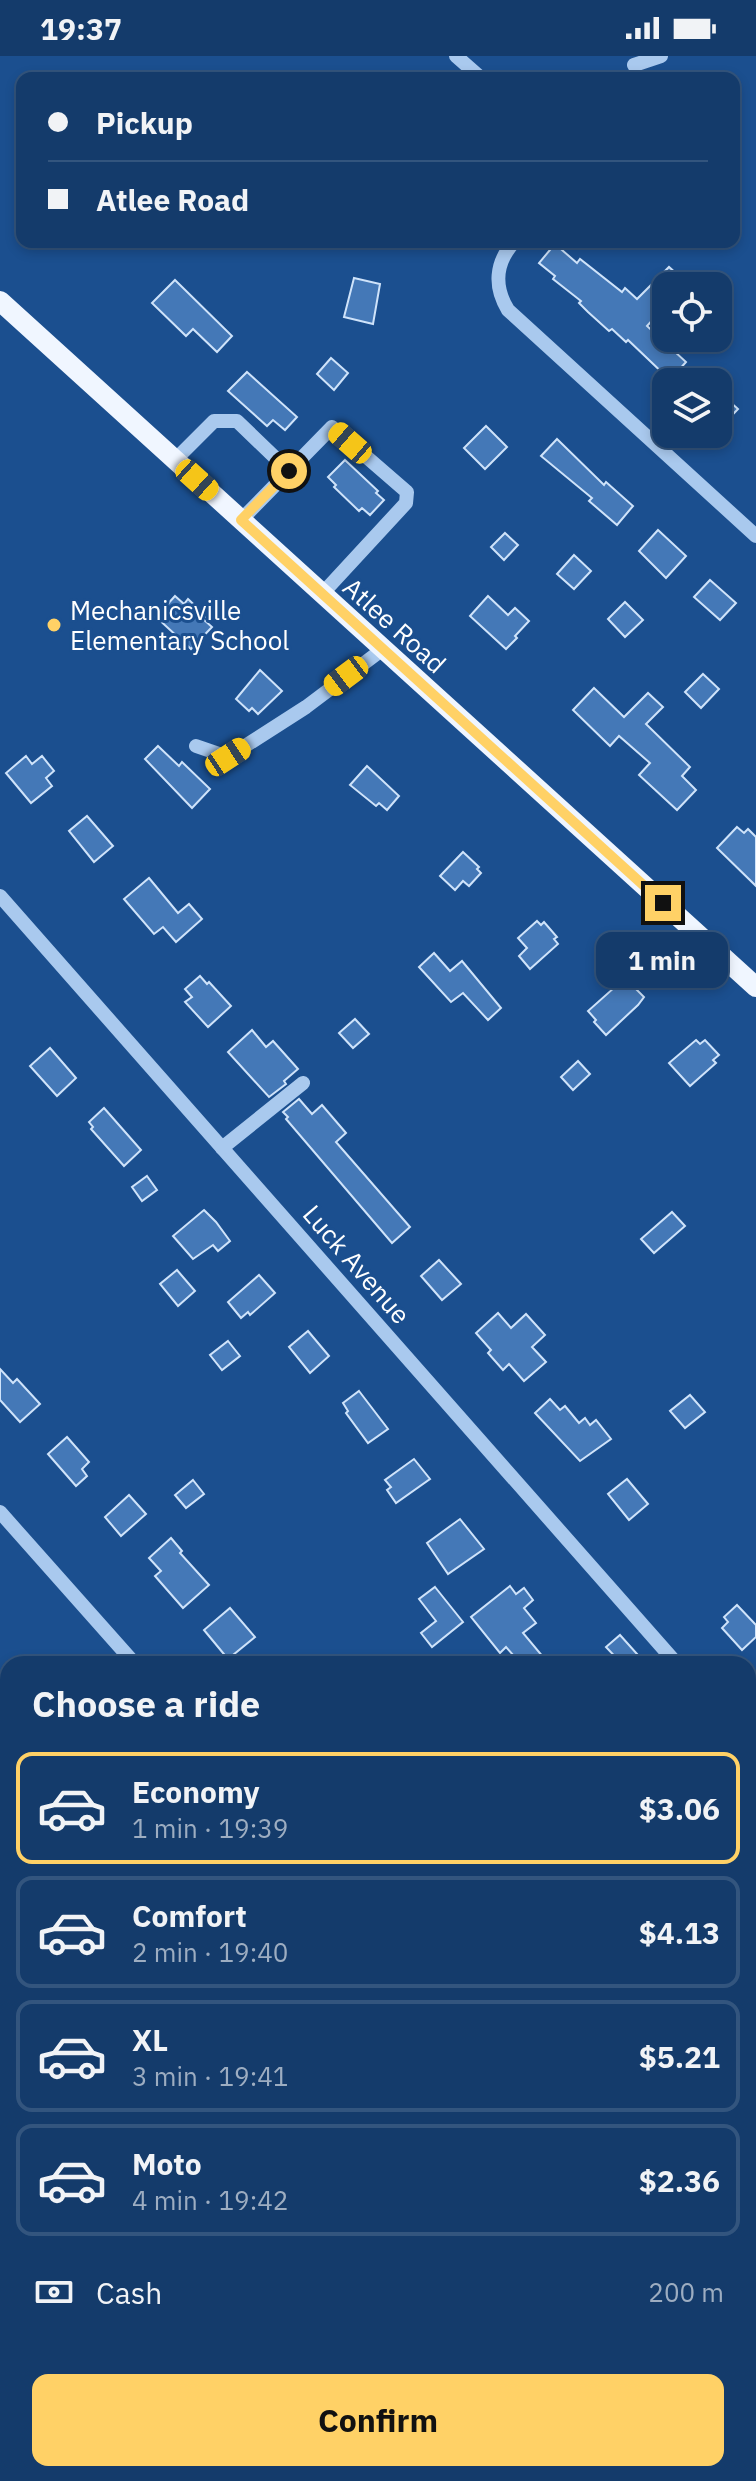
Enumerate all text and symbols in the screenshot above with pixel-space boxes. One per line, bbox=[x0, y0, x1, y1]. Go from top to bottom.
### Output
text: 19:37 bbox=[40, 9, 122, 48]
text: Pickup bbox=[96, 103, 193, 142]
text: Atlee Road bbox=[96, 180, 249, 219]
map controls bbox=[652, 272, 732, 448]
button: locate bbox=[652, 272, 732, 352]
button: layers bbox=[652, 368, 732, 448]
car bbox=[324, 418, 376, 468]
route start bbox=[271, 453, 307, 489]
car bbox=[171, 455, 223, 505]
street label: Atlee Road bbox=[336, 570, 454, 680]
place label: Mechanicsville Elementary School bbox=[70, 593, 289, 657]
marker: Mechanicsville Elementary School bbox=[45, 616, 63, 634]
car bbox=[320, 652, 372, 700]
car bbox=[201, 734, 255, 780]
route end bbox=[645, 885, 681, 921]
callout: 1 min bbox=[597, 931, 729, 987]
text: 1 min bbox=[628, 943, 696, 977]
street label: Luck Avenue bbox=[296, 1197, 418, 1331]
text: Choose a ride bbox=[32, 1680, 260, 1727]
icon: car bbox=[36, 1772, 108, 1844]
text: Economy bbox=[132, 1772, 260, 1811]
text: $3.06 bbox=[639, 1789, 720, 1828]
text: 1 min · 19:39 bbox=[132, 1811, 288, 1845]
icon: car bbox=[36, 1896, 108, 1968]
text: Comfort bbox=[132, 1896, 247, 1935]
text: $4.13 bbox=[639, 1913, 720, 1952]
text: 2 min · 19:40 bbox=[132, 1935, 288, 1969]
icon: car bbox=[36, 2020, 108, 2092]
text: XL bbox=[132, 2020, 168, 2059]
text: $5.21 bbox=[639, 2037, 720, 2076]
text: 3 min · 19:41 bbox=[132, 2059, 288, 2093]
icon: car bbox=[36, 2144, 108, 2216]
text: Moto bbox=[132, 2144, 202, 2183]
text: $2.36 bbox=[639, 2161, 720, 2200]
text: 4 min · 19:42 bbox=[132, 2183, 288, 2217]
icon: cash bbox=[32, 2270, 76, 2314]
text: Cash bbox=[96, 2273, 162, 2312]
text: 200 m bbox=[648, 2275, 724, 2309]
button: Confirm bbox=[32, 2374, 724, 2466]

